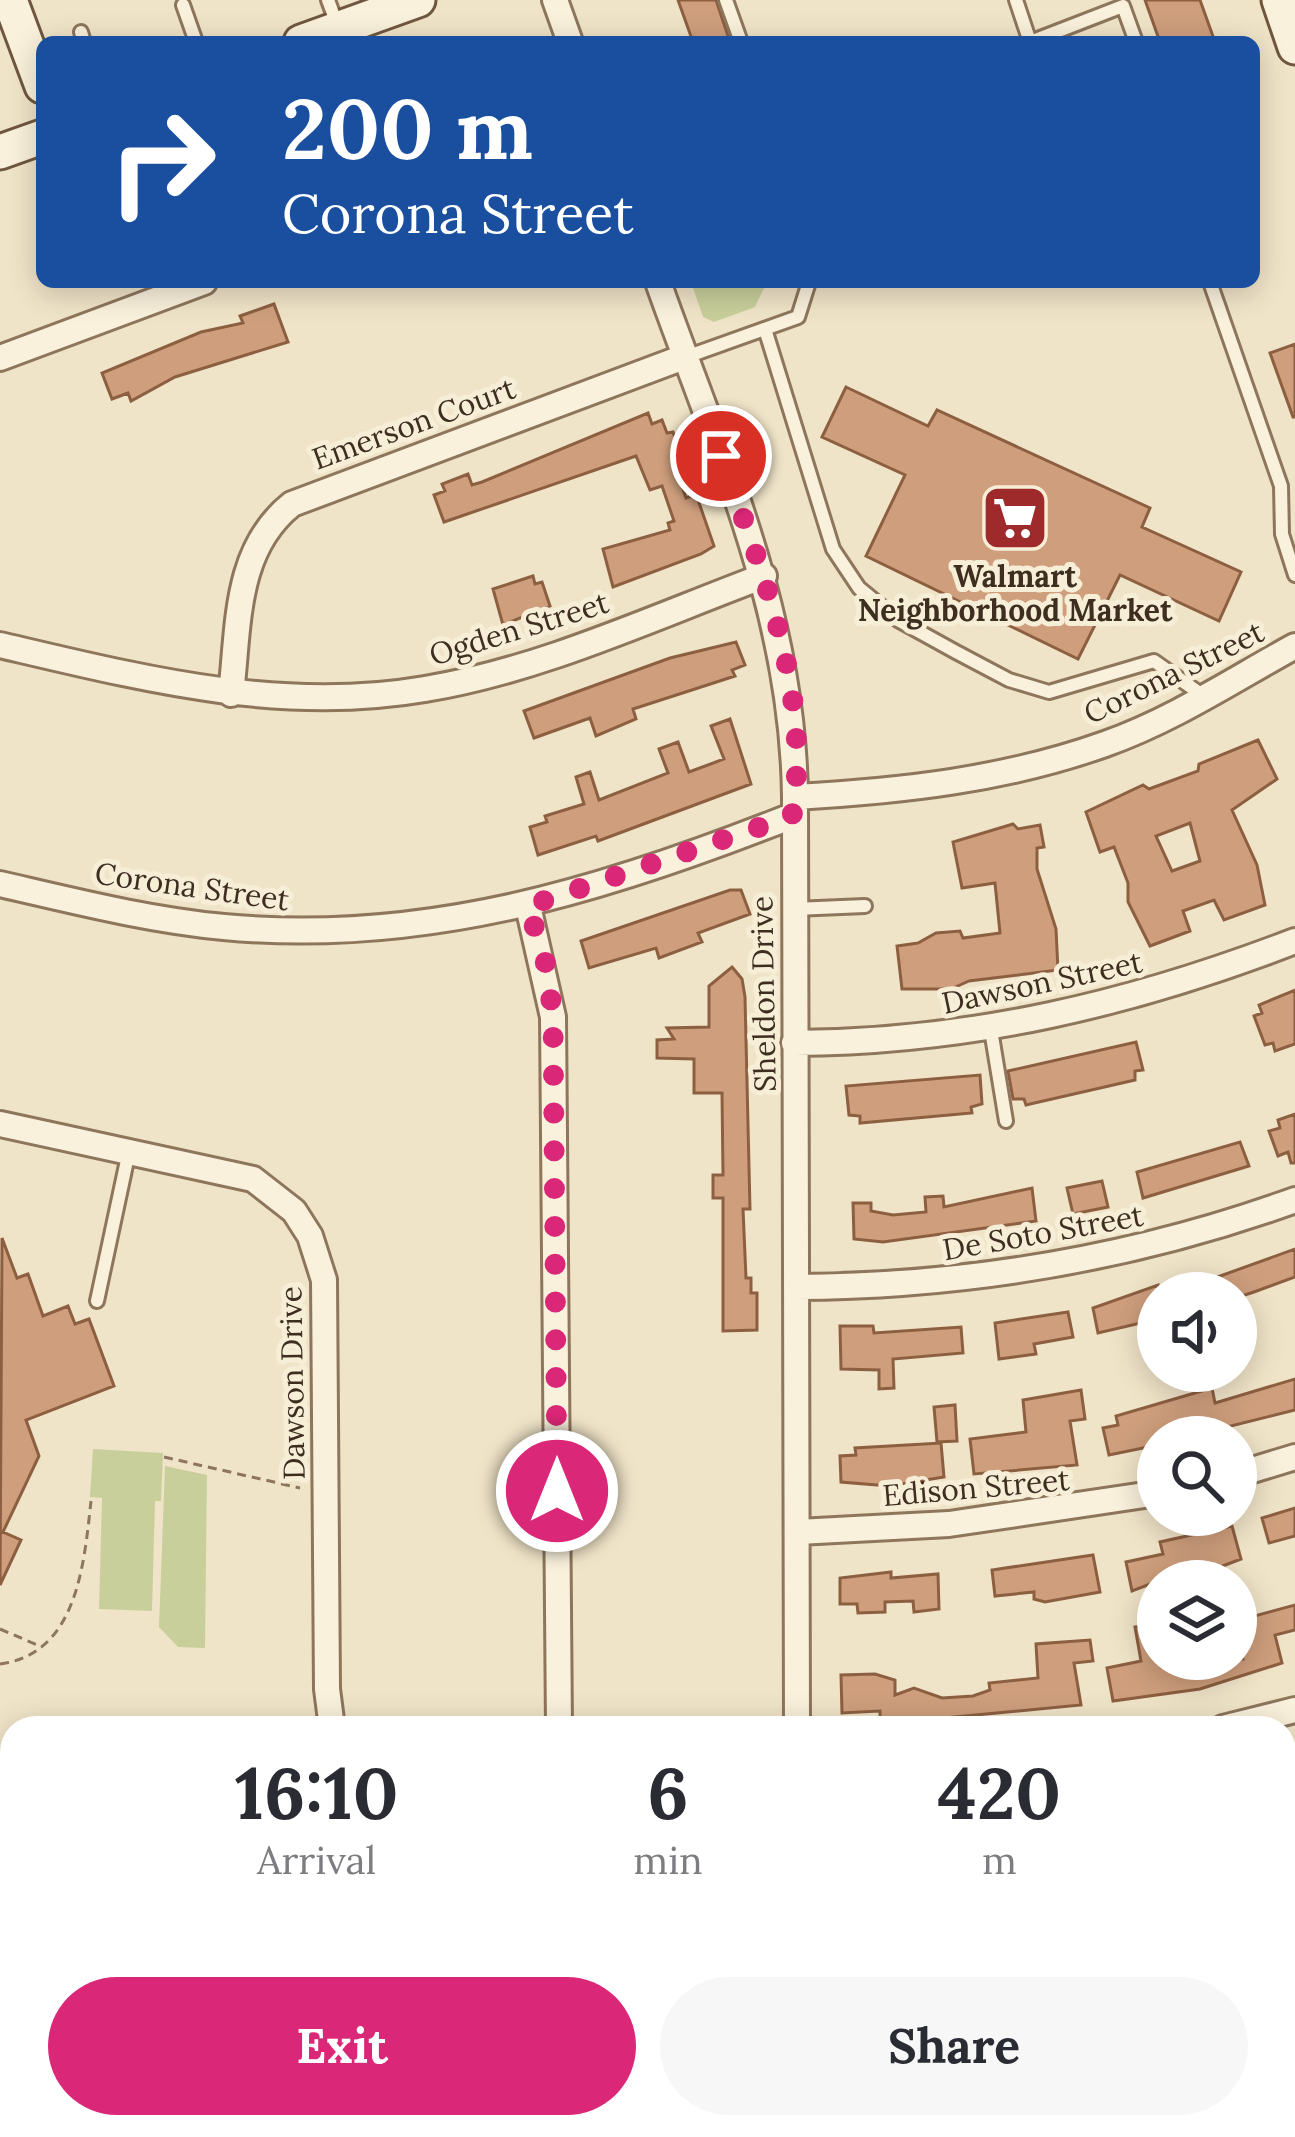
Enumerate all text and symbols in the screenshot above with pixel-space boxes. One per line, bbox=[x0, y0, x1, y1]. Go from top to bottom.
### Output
text: 200 m bbox=[282, 74, 533, 182]
icon: right bbox=[84, 84, 240, 240]
text: Corona Street bbox=[282, 179, 634, 248]
street label: Emerson Court bbox=[307, 369, 521, 477]
pin bbox=[670, 405, 772, 507]
icon: arrive bbox=[688, 423, 754, 489]
supermarket icon: Walmart Neighborhood Market bbox=[980, 483, 1050, 553]
place label: Walmart Neighborhood Market bbox=[858, 557, 1173, 630]
street label: Ogden Street bbox=[424, 583, 614, 674]
street label: Corona Street bbox=[1077, 612, 1270, 732]
street label: Corona Street bbox=[93, 854, 292, 918]
street label: Sheldon Drive bbox=[742, 896, 784, 1092]
street label: Dawson Street bbox=[938, 942, 1146, 1022]
street label: De Soto Street bbox=[939, 1196, 1147, 1268]
map controls bbox=[1137, 1272, 1257, 1680]
button: sound bbox=[1137, 1272, 1257, 1392]
street label: Dawson Drive bbox=[271, 1286, 313, 1480]
button: search bbox=[1137, 1416, 1257, 1536]
position arrow bbox=[494, 1428, 620, 1554]
street label: Edison Street bbox=[881, 1460, 1071, 1514]
button: layers bbox=[1137, 1560, 1257, 1680]
text: 16:10 bbox=[235, 1747, 398, 1839]
text: 6 bbox=[647, 1747, 689, 1839]
text: 420 bbox=[938, 1747, 1061, 1839]
text: Arrival bbox=[257, 1835, 376, 1885]
text: min bbox=[633, 1835, 703, 1885]
text: m bbox=[982, 1835, 1017, 1885]
button: Exit bbox=[48, 1977, 636, 2115]
button: Share bbox=[660, 1977, 1248, 2115]

